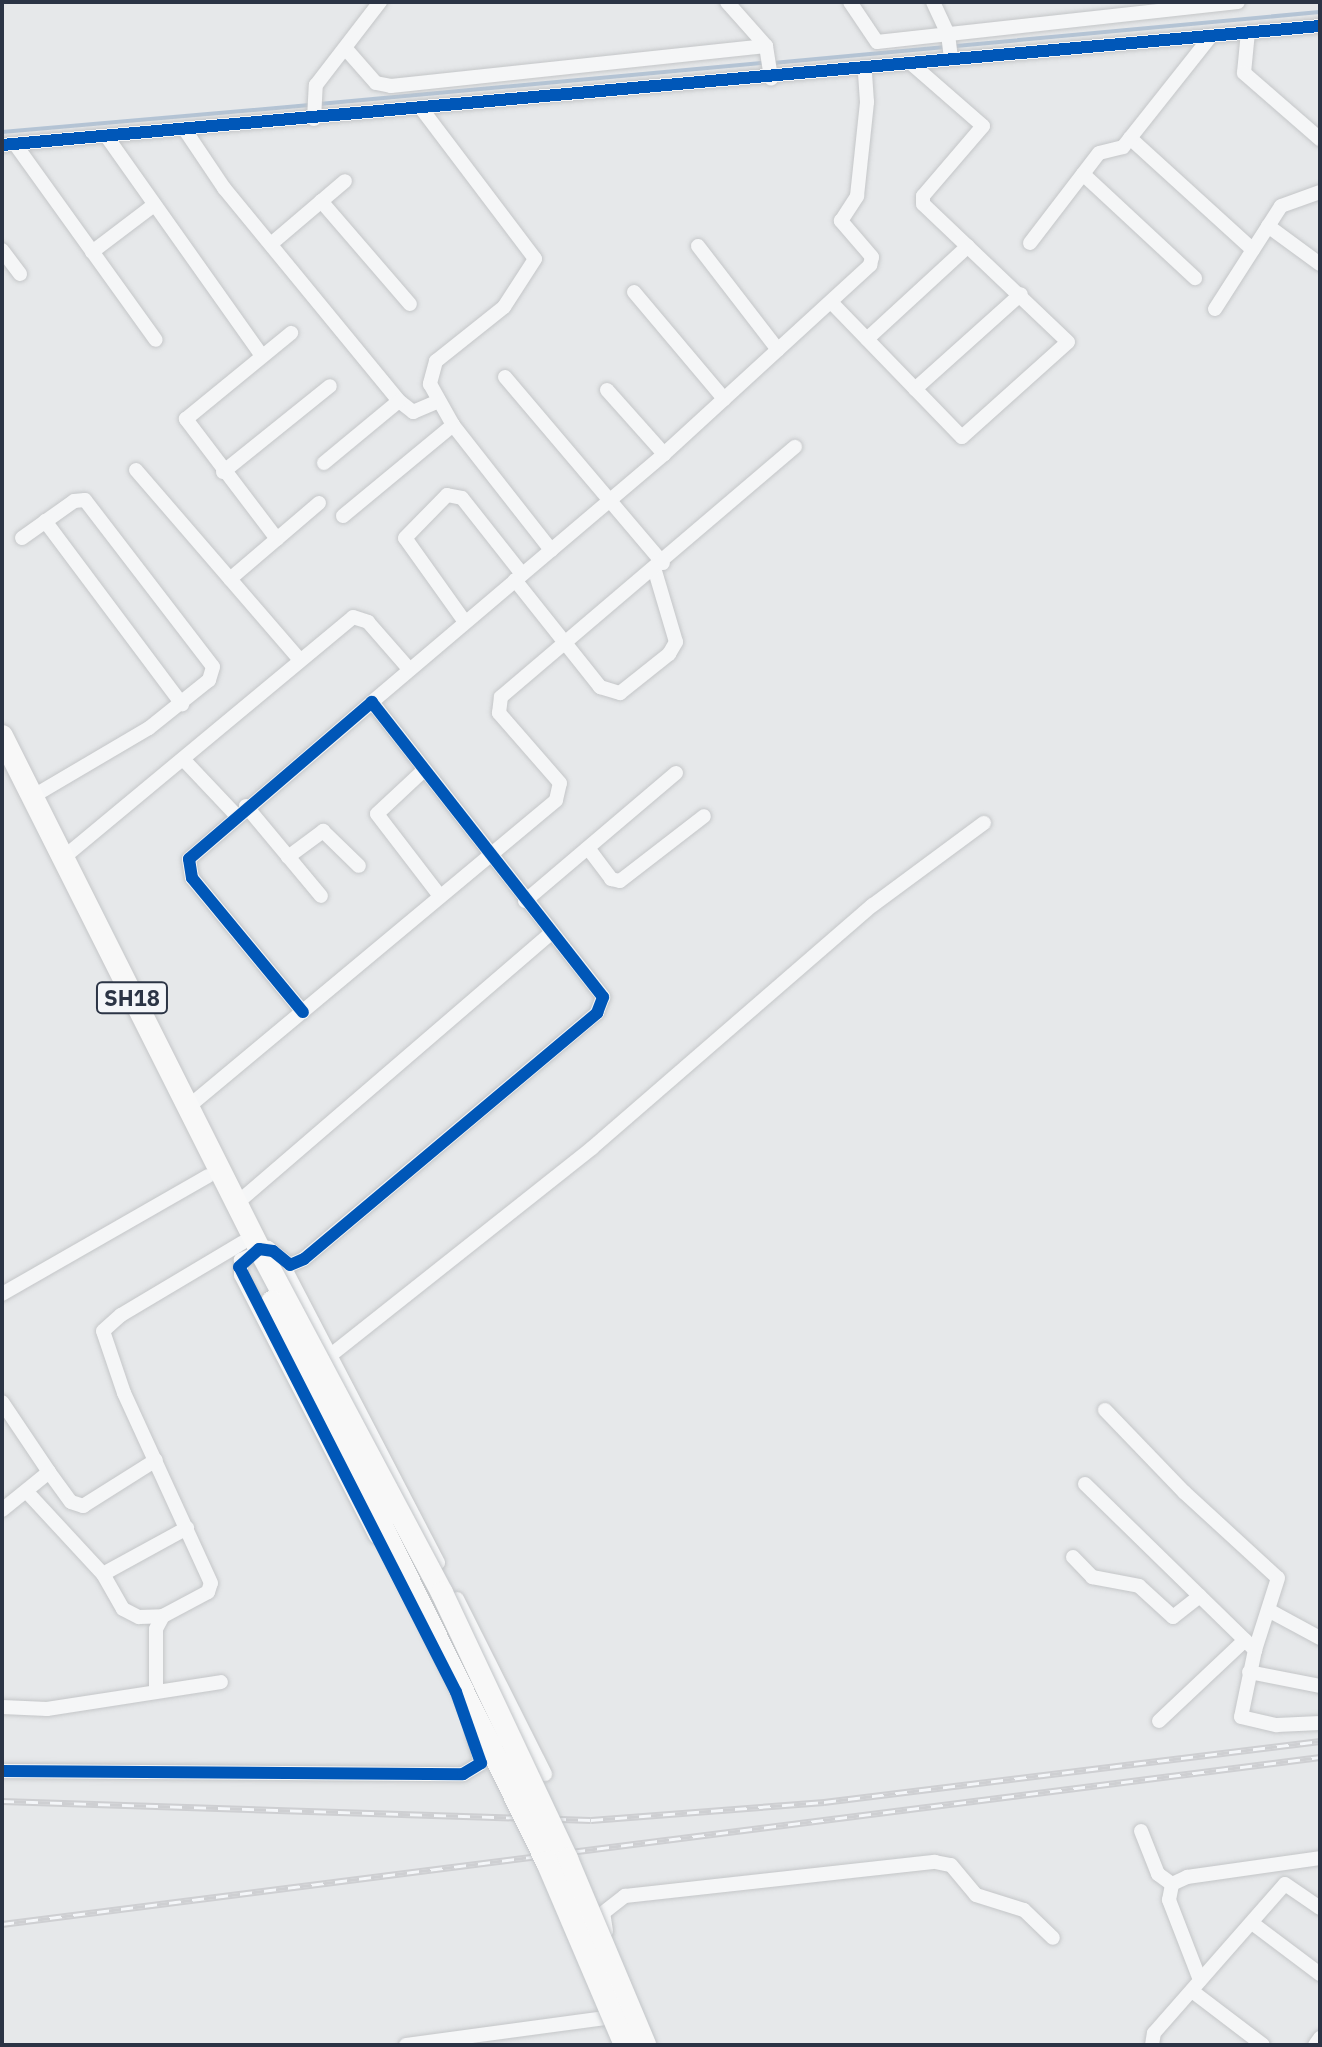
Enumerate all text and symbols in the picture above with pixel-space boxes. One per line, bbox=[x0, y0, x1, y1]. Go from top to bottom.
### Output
road number: SH18 bbox=[94, 980, 170, 1016]

